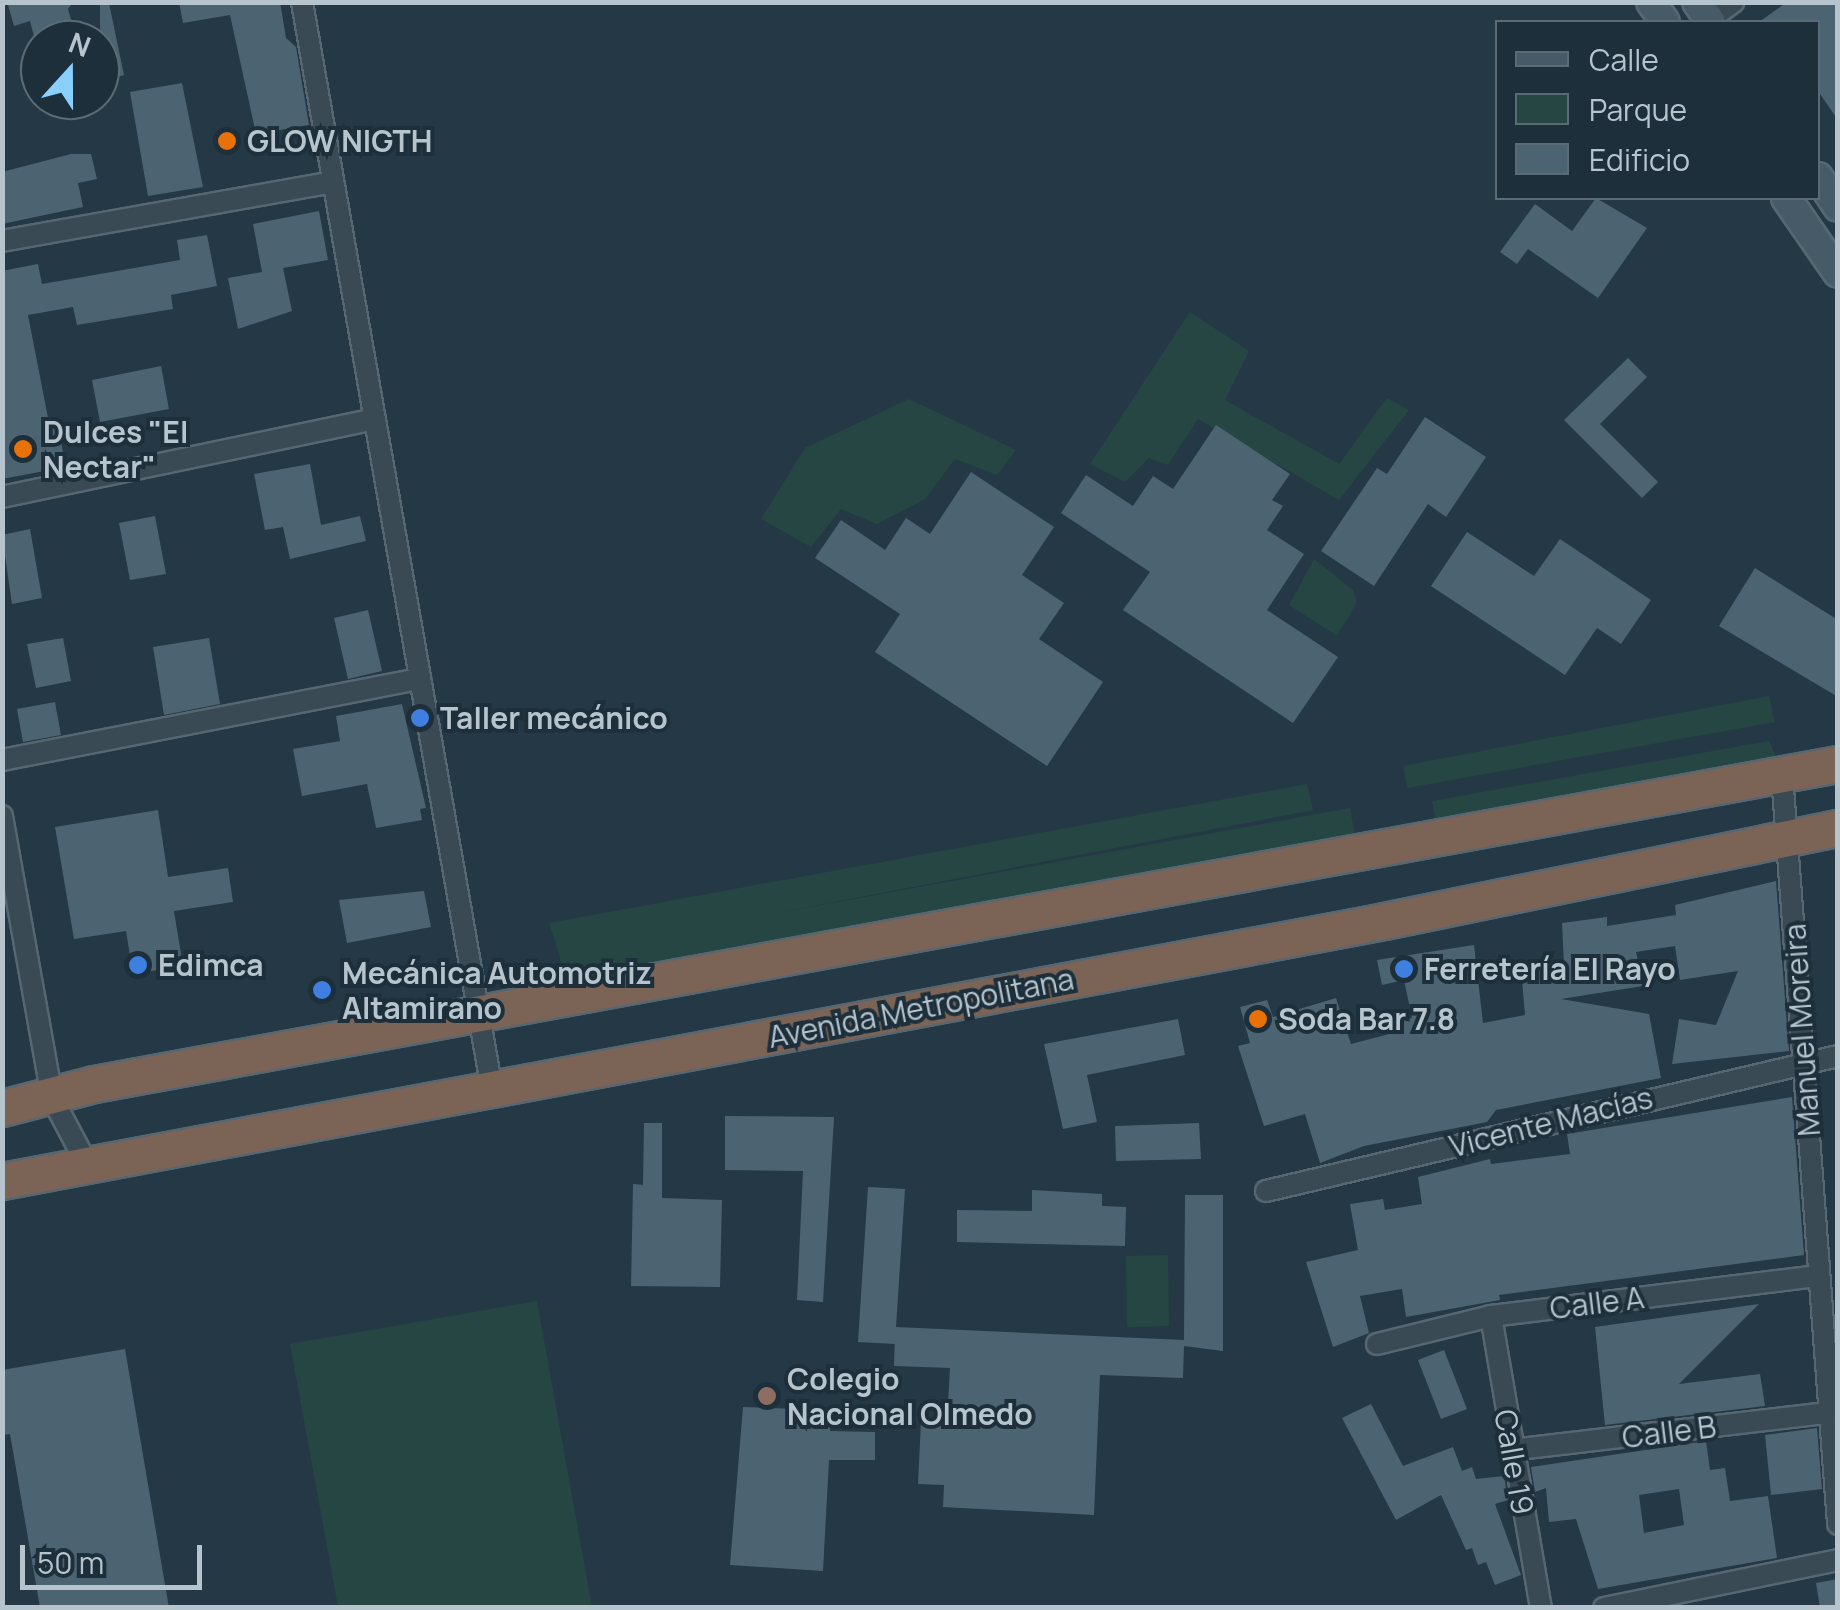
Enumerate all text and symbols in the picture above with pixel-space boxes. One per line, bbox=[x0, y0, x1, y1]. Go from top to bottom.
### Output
north arrow bbox=[20, 20, 120, 120]
legend bbox=[1495, 20, 1820, 200]
text: N bbox=[64, 23, 96, 65]
text: Calle bbox=[1589, 39, 1659, 80]
text: Parque bbox=[1589, 89, 1687, 130]
place label: GLOW NIGTH bbox=[247, 123, 432, 159]
marker: GLOW NIGTH bbox=[216, 130, 238, 152]
text: Edificio bbox=[1589, 139, 1690, 180]
place label: Dulces "El Nectar" bbox=[43, 414, 188, 484]
marker: Dulces "El Nectar" bbox=[12, 438, 34, 460]
place label: Taller mecánico bbox=[440, 700, 668, 736]
marker: Taller mecánico bbox=[409, 707, 431, 729]
street label: Manuel Moreira bbox=[1777, 923, 1827, 1137]
place label: Edimca bbox=[158, 947, 263, 983]
place label: Ferretería El Rayo bbox=[1424, 951, 1676, 987]
marker: Edimca bbox=[127, 954, 149, 976]
place label: Mecánica Automotriz Altamirano bbox=[342, 955, 652, 1026]
marker: Ferretería El Rayo bbox=[1393, 958, 1415, 980]
street label: Avenida Metropolitana bbox=[765, 961, 1077, 1055]
marker: Mecánica Automotriz Altamirano bbox=[311, 979, 333, 1001]
place label: Soda Bar 7.8 bbox=[1278, 1001, 1455, 1037]
marker: Soda Bar 7.8 bbox=[1247, 1008, 1269, 1030]
street label: Vicente Macías bbox=[1446, 1079, 1656, 1165]
street label: Calle A bbox=[1548, 1279, 1646, 1327]
place label: Colegio Nacional Olmedo bbox=[787, 1361, 1033, 1432]
marker: Colegio Nacional Olmedo bbox=[756, 1385, 778, 1407]
street label: Calle 19 bbox=[1487, 1407, 1541, 1517]
street label: Calle B bbox=[1620, 1408, 1718, 1456]
scale bar bbox=[25, 1525, 208, 1587]
text: 50 m bbox=[37, 1542, 104, 1583]

